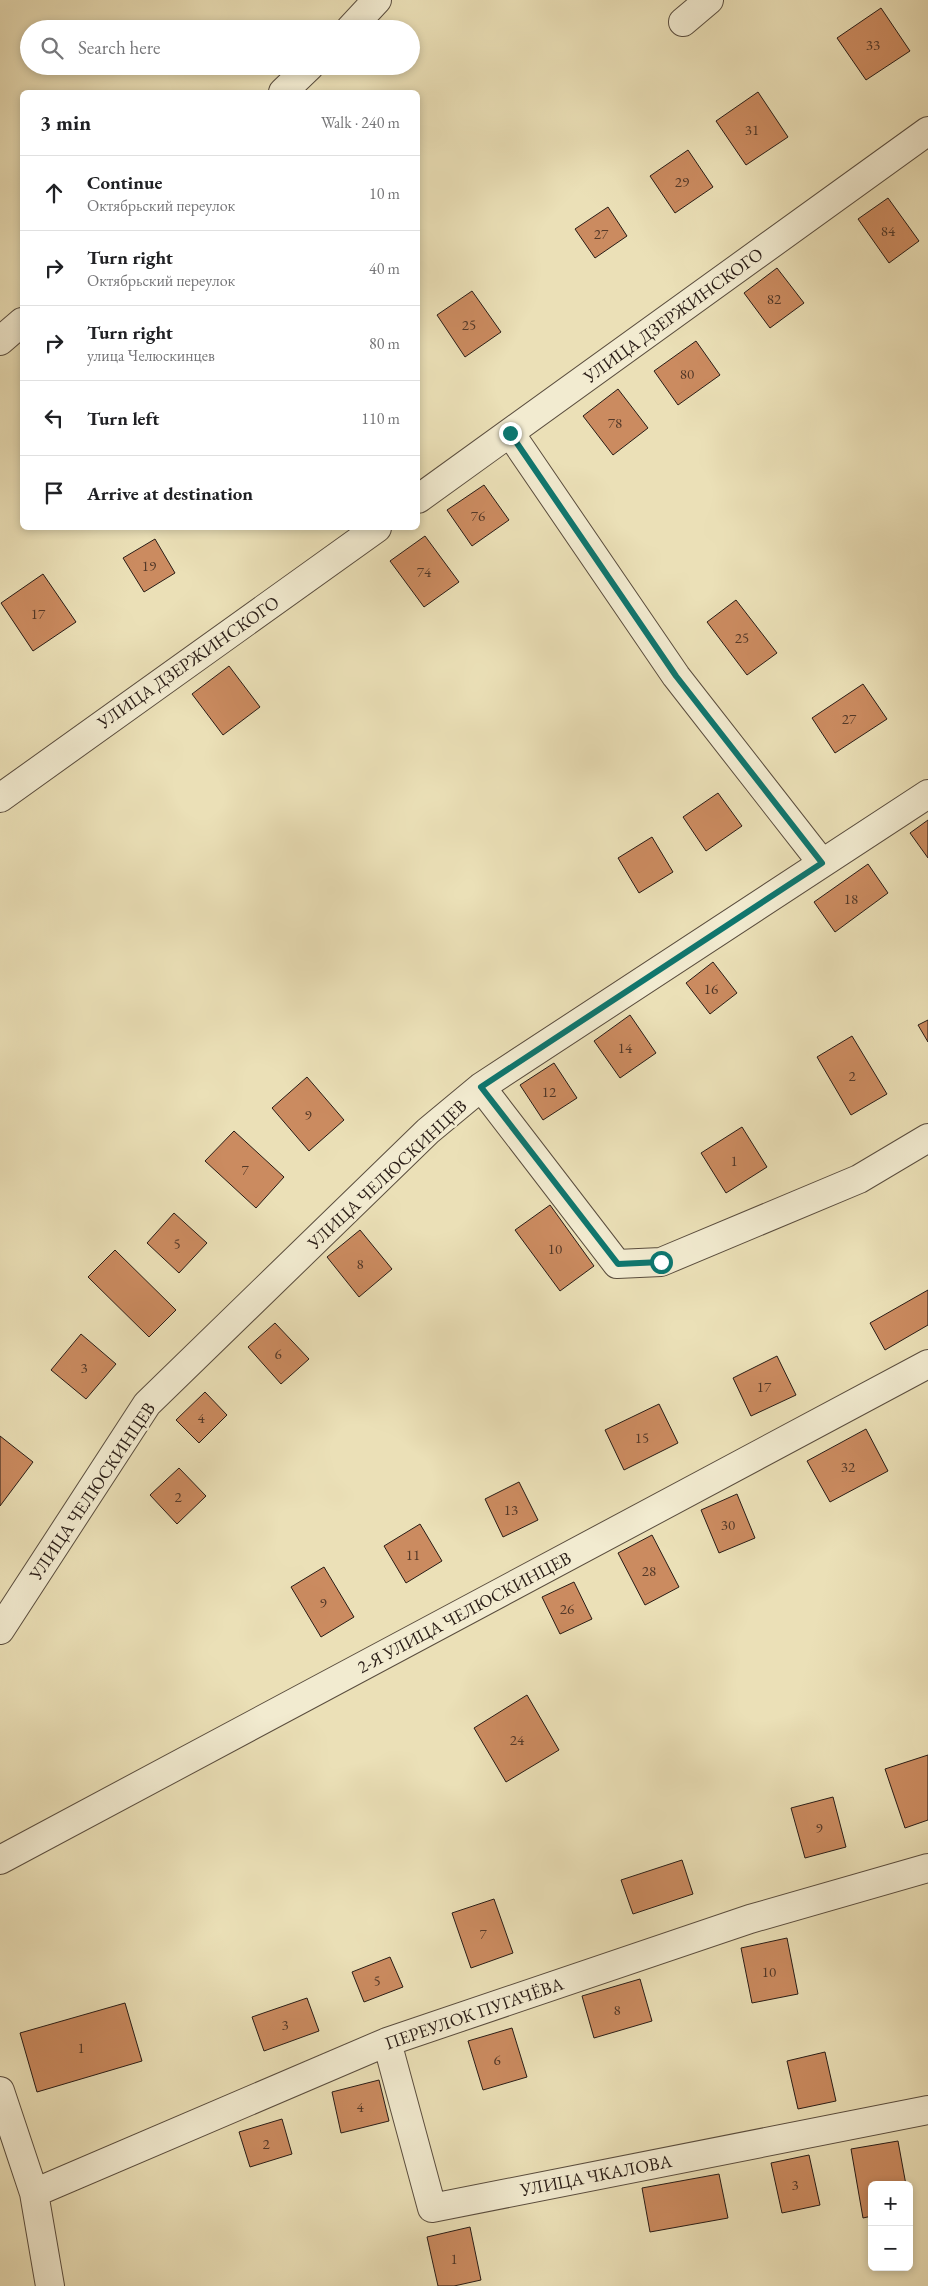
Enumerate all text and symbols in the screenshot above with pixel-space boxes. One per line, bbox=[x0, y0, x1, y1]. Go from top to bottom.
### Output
search box bbox=[20, 20, 420, 75]
icon: search bbox=[38, 34, 66, 62]
text: Search here bbox=[78, 35, 160, 60]
house number: 33 bbox=[866, 35, 880, 54]
text: 3 min bbox=[40, 109, 91, 136]
text: Walk · 240 m bbox=[321, 112, 400, 133]
house number: 31 bbox=[745, 120, 759, 139]
text: Continue bbox=[87, 170, 162, 195]
house number: 29 bbox=[675, 172, 689, 191]
icon: ahead bbox=[40, 179, 68, 207]
text: 10 m bbox=[369, 183, 400, 204]
text: Октябрьский переулок bbox=[87, 195, 235, 216]
house number: 84 bbox=[881, 221, 896, 240]
house number: 27 bbox=[594, 224, 609, 243]
street label: УЛИЦА ДЗЕРЖИНСКОГО bbox=[578, 242, 767, 389]
text: Turn right bbox=[87, 245, 173, 270]
icon: right bbox=[40, 254, 68, 282]
text: 40 m bbox=[369, 258, 400, 279]
text: Октябрьский переулок bbox=[87, 270, 235, 291]
house number: 82 bbox=[767, 289, 782, 308]
house number: 25 bbox=[462, 315, 476, 334]
text: Turn right bbox=[87, 320, 173, 345]
icon: right bbox=[40, 329, 68, 357]
text: 80 m bbox=[369, 333, 400, 354]
text: улица Челюскинцев bbox=[87, 345, 215, 366]
house number: 80 bbox=[680, 364, 694, 383]
icon: left bbox=[40, 404, 68, 432]
text: Turn left bbox=[87, 406, 159, 431]
text: 110 m bbox=[361, 408, 400, 429]
house number: 78 bbox=[608, 413, 622, 432]
route end bbox=[499, 422, 522, 445]
icon: arrive bbox=[40, 479, 68, 507]
text: Arrive at destination bbox=[87, 481, 253, 506]
house number: 76 bbox=[471, 506, 485, 525]
house number: 19 bbox=[142, 556, 156, 575]
house number: 74 bbox=[417, 562, 432, 581]
street label: УЛИЦА ДЗЕРЖИНСКОГО bbox=[92, 591, 283, 734]
house number: 17 bbox=[31, 604, 46, 623]
house number: 25 bbox=[735, 628, 749, 647]
house number: 27 bbox=[842, 709, 857, 728]
house number: 18 bbox=[844, 889, 858, 908]
house number: 16 bbox=[704, 979, 718, 998]
house number: 14 bbox=[618, 1038, 633, 1057]
house number: 2 bbox=[848, 1066, 856, 1085]
house number: 12 bbox=[542, 1082, 557, 1101]
street label: УЛИЦА ЧЕЛЮСКИНЦЕВ bbox=[302, 1094, 471, 1255]
house number: 9 bbox=[304, 1105, 312, 1124]
house number: 1 bbox=[730, 1151, 738, 1170]
house number: 7 bbox=[241, 1160, 249, 1179]
house number: 5 bbox=[173, 1234, 181, 1253]
house number: 10 bbox=[548, 1239, 562, 1258]
route start bbox=[650, 1251, 673, 1274]
house number: 8 bbox=[356, 1254, 364, 1273]
house number: 6 bbox=[274, 1344, 282, 1363]
house number: 3 bbox=[80, 1358, 88, 1377]
house number: 17 bbox=[757, 1377, 772, 1396]
street label: УЛИЦА ЧЕЛЮСКИНЦЕВ bbox=[23, 1398, 160, 1585]
house number: 4 bbox=[197, 1408, 205, 1427]
house number: 15 bbox=[635, 1428, 649, 1447]
house number: 32 bbox=[841, 1457, 856, 1476]
house number: 2 bbox=[174, 1487, 182, 1506]
house number: 13 bbox=[504, 1500, 518, 1519]
house number: 30 bbox=[721, 1515, 735, 1534]
house number: 11 bbox=[406, 1545, 420, 1564]
street label: 2-Я УЛИЦА ЧЕЛЮСКИНЦЕВ bbox=[353, 1546, 575, 1678]
house number: 28 bbox=[642, 1561, 656, 1580]
house number: 9 bbox=[319, 1593, 327, 1612]
house number: 26 bbox=[560, 1599, 574, 1618]
house number: 24 bbox=[510, 1730, 525, 1749]
house number: 9 bbox=[815, 1818, 823, 1837]
house number: 7 bbox=[479, 1924, 487, 1943]
house number: 10 bbox=[762, 1962, 776, 1981]
house number: 5 bbox=[373, 1971, 381, 1990]
street label: ПЕРЕУЛОК ПУГАЧЁВА bbox=[382, 1971, 567, 2054]
house number: 8 bbox=[613, 2000, 621, 2019]
house number: 3 bbox=[281, 2015, 289, 2034]
house number: 1 bbox=[77, 2038, 85, 2057]
house number: 6 bbox=[493, 2050, 501, 2069]
house number: 4 bbox=[356, 2097, 364, 2116]
house number: 2 bbox=[262, 2134, 270, 2153]
street label: УЛИЦА ЧКАЛОВА bbox=[517, 2149, 674, 2201]
house number: 3 bbox=[791, 2175, 799, 2194]
map controls bbox=[868, 2181, 913, 2271]
button: + bbox=[868, 2181, 913, 2226]
button: − bbox=[868, 2226, 913, 2271]
house number: 1 bbox=[450, 2249, 458, 2268]

